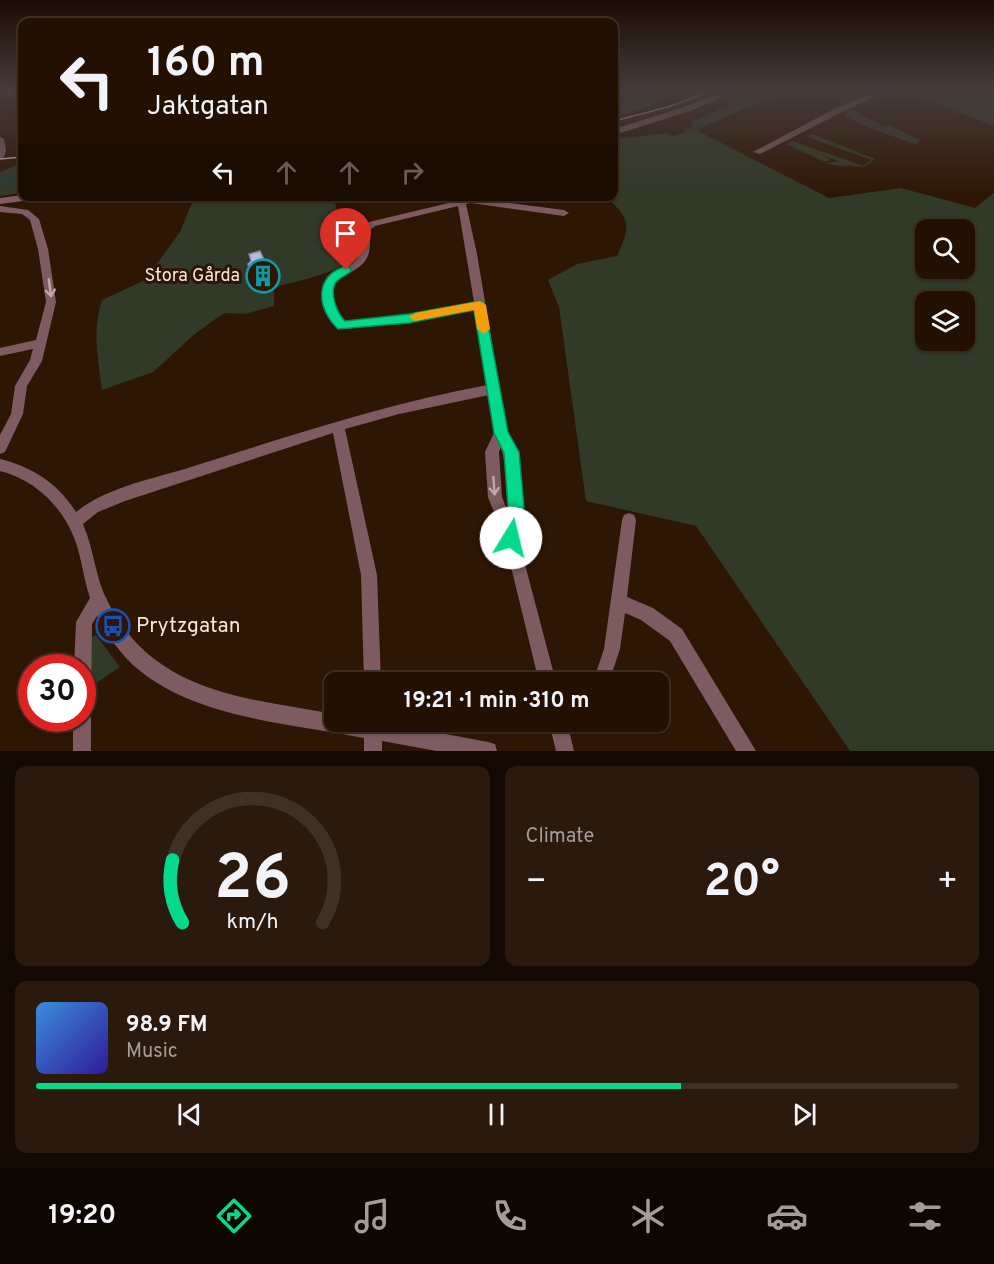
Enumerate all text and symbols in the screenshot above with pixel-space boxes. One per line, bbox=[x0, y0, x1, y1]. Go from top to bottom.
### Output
text: 160 m bbox=[147, 38, 265, 91]
icon: left bbox=[48, 42, 126, 120]
text: Jaktgatan bbox=[147, 90, 269, 124]
icon: left bbox=[207, 156, 240, 189]
icon: ahead bbox=[270, 156, 303, 189]
icon: ahead bbox=[333, 156, 366, 189]
icon: right bbox=[396, 156, 429, 189]
pin bbox=[320, 208, 371, 270]
icon: arrive bbox=[329, 217, 362, 250]
map controls bbox=[915, 219, 975, 351]
button: search bbox=[915, 219, 975, 279]
building icon: Stora Gårda bbox=[245, 258, 281, 294]
place label: Stora Gårda bbox=[144, 265, 240, 288]
one-way arrow bbox=[44, 278, 55, 298]
button: layers bbox=[915, 291, 975, 351]
one-way arrow bbox=[489, 476, 500, 496]
position arrow bbox=[479, 506, 543, 570]
bus stop icon: Prytzgatan bbox=[95, 608, 131, 644]
place label: Prytzgatan bbox=[136, 613, 241, 640]
speed limit sign: 30 bbox=[18, 654, 96, 732]
text: 19:21 · 1 min · 310 m bbox=[404, 688, 589, 715]
text: Climate bbox=[526, 824, 594, 850]
text: 26 bbox=[214, 842, 290, 921]
text: 20° bbox=[704, 855, 780, 912]
text: − bbox=[526, 862, 547, 904]
text: + bbox=[937, 862, 958, 904]
text: km/h bbox=[226, 909, 278, 936]
text: 98.9 FM bbox=[126, 1012, 208, 1039]
text: Music bbox=[126, 1039, 178, 1065]
icon: previous bbox=[173, 1098, 206, 1131]
icon: pause bbox=[480, 1098, 513, 1131]
icon: next bbox=[788, 1098, 821, 1131]
icon: directions bbox=[213, 1195, 255, 1237]
icon: music bbox=[351, 1195, 393, 1237]
icon: phone bbox=[489, 1195, 531, 1237]
icon: climate bbox=[627, 1195, 669, 1237]
icon: car bbox=[766, 1195, 808, 1237]
icon: filters bbox=[904, 1195, 946, 1237]
text: 19:20 bbox=[48, 1199, 116, 1233]

